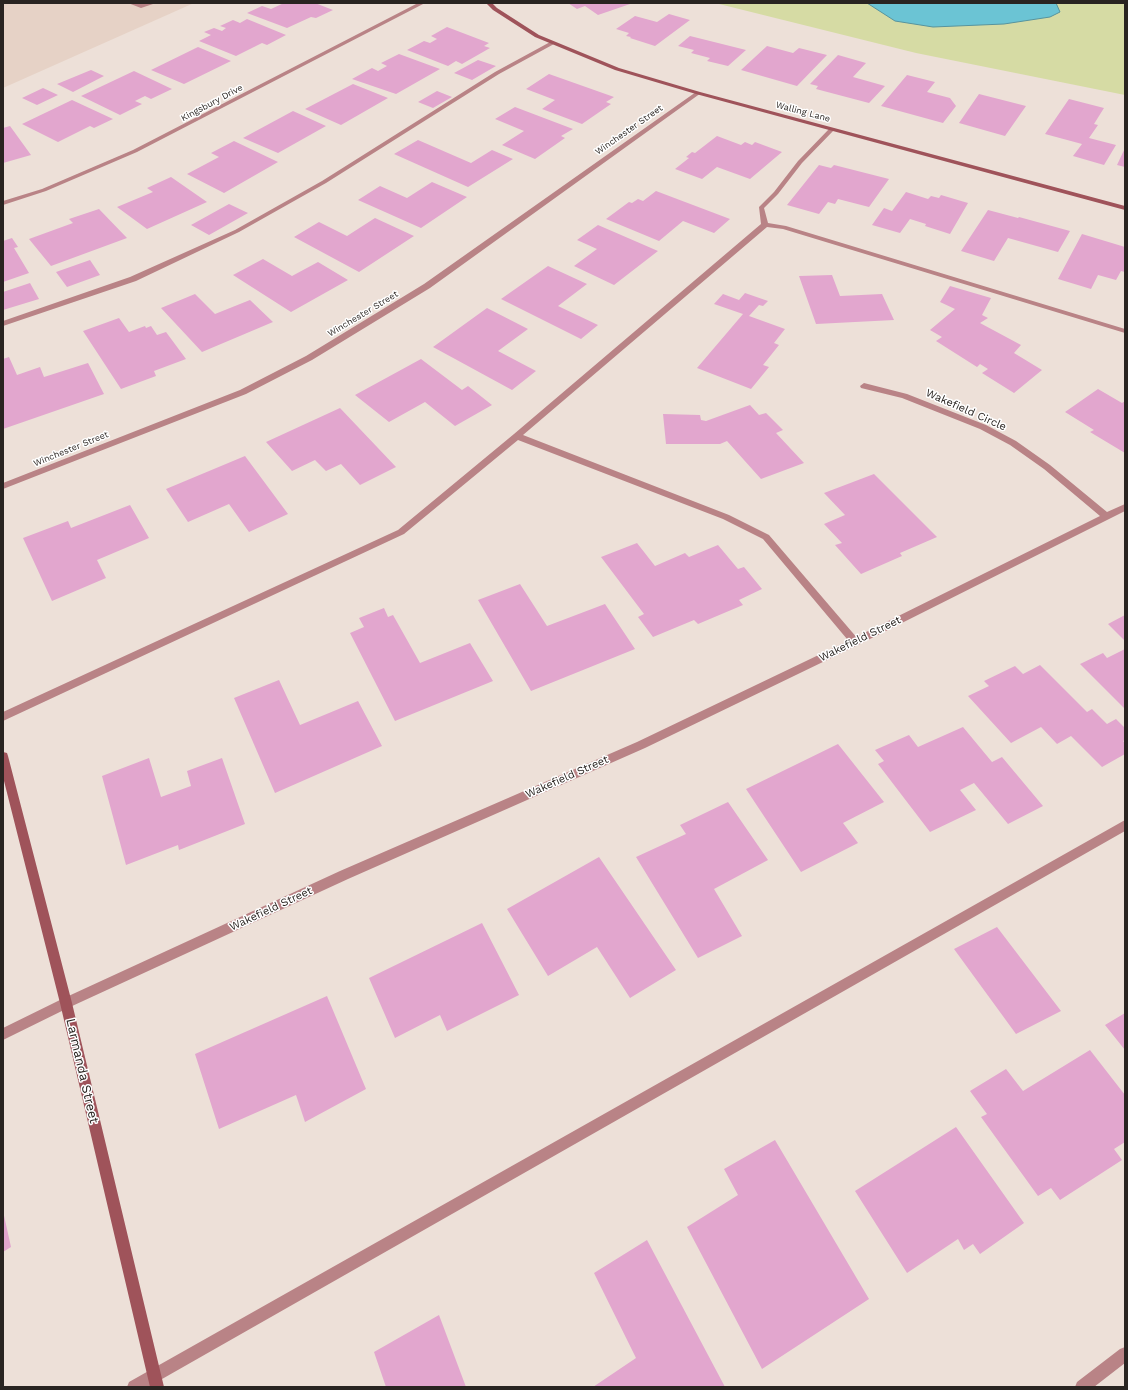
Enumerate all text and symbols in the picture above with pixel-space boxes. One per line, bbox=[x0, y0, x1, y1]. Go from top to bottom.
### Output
street label: Kingsbury Drive bbox=[179, 82, 245, 124]
street label: Walling Lane bbox=[775, 100, 831, 124]
street label: Winchester Street bbox=[593, 103, 665, 157]
street label: Winchester Street bbox=[326, 289, 400, 339]
street label: Wakefield Circle bbox=[924, 386, 1008, 434]
street label: Winchester Street bbox=[32, 429, 110, 469]
street label: Wakefield Street bbox=[817, 613, 903, 665]
street label: Wakefield Street bbox=[523, 753, 611, 801]
street label: Wakefield Street bbox=[228, 884, 314, 934]
street label: Larmanda Street bbox=[62, 1017, 102, 1125]

